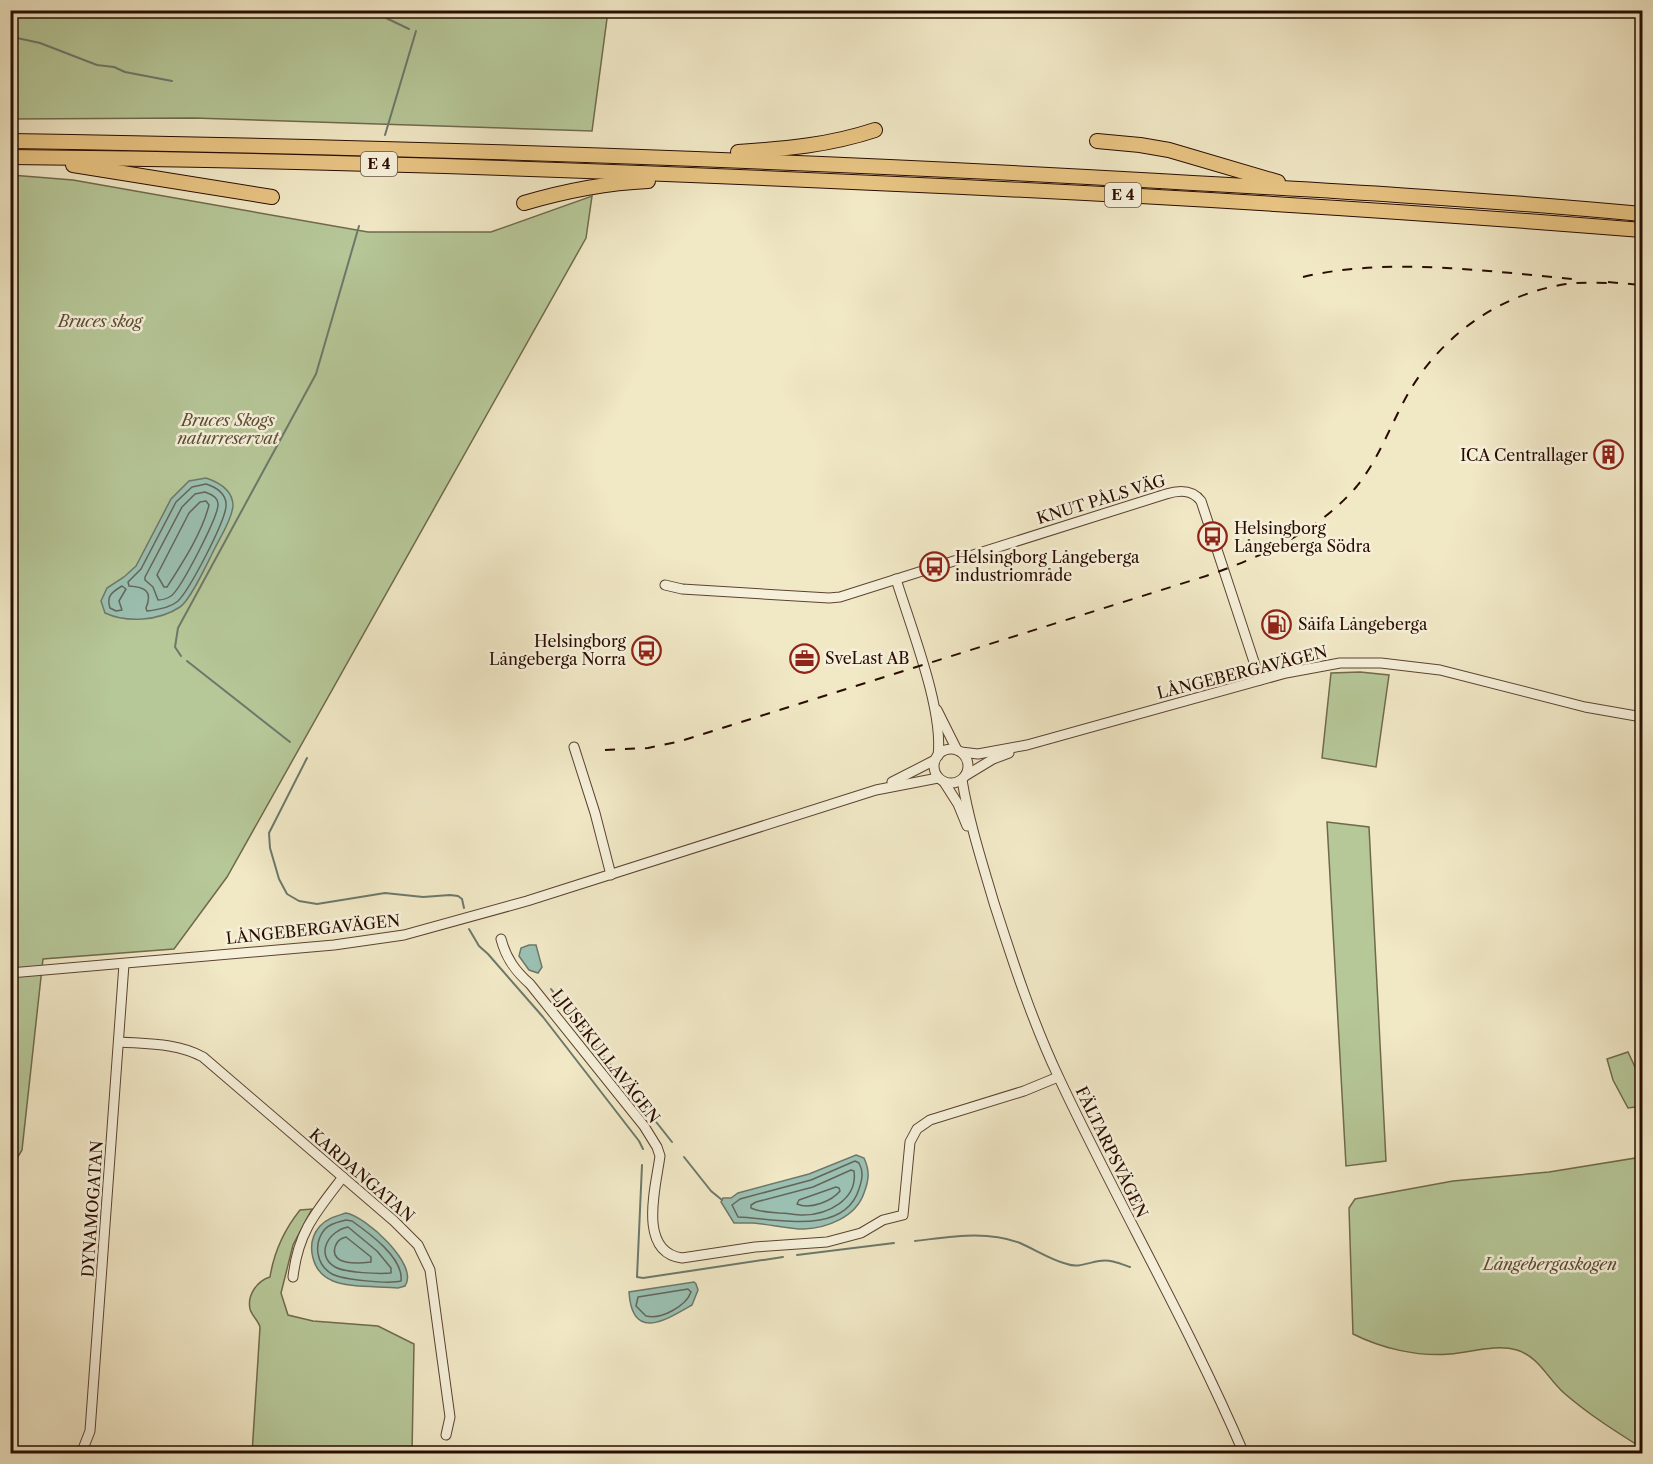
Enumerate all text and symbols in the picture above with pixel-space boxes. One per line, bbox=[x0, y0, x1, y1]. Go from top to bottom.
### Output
road number: E 4 bbox=[361, 152, 397, 176]
road number: E 4 bbox=[1105, 183, 1141, 207]
park label: Bruces skog bbox=[56, 311, 144, 331]
park label: Bruces Skogs naturreservat bbox=[176, 410, 280, 448]
building icon: ICA Centrallager bbox=[1593, 439, 1625, 471]
place label: ICA Centrallager bbox=[1460, 445, 1588, 465]
street label: KNUT PÅLS VÄG bbox=[1034, 470, 1168, 528]
place label: Helsingborg Långeberga Södra bbox=[1234, 518, 1371, 556]
bus stop icon: Helsingborg Långeberga Södra bbox=[1197, 521, 1229, 553]
place label: Helsingborg Långeberga industriområde bbox=[955, 547, 1140, 585]
bus stop icon: Helsingborg Långeberga industriområde bbox=[918, 550, 950, 582]
fuel station icon: Såifa Långeberga bbox=[1261, 608, 1293, 640]
place label: Såifa Långeberga bbox=[1298, 614, 1428, 634]
place label: Helsingborg Långeberga Norra bbox=[489, 631, 627, 669]
bus stop icon: Helsingborg Långeberga Norra bbox=[631, 634, 663, 666]
street label: LÅNGEBERGAVÄGEN bbox=[1155, 641, 1329, 703]
office icon: SveLast AB bbox=[788, 642, 820, 674]
place label: SveLast AB bbox=[825, 648, 910, 668]
street label: LÅNGEBERGAVÄGEN bbox=[225, 910, 401, 948]
street label: LJUSEKULLAVÄGEN bbox=[548, 985, 664, 1127]
street label: FÄLTARPSVÄGEN bbox=[1072, 1083, 1152, 1221]
street label: KARDANGATAN bbox=[305, 1124, 419, 1226]
street label: DYNAMOGATAN bbox=[77, 1140, 107, 1278]
park label: Långebergaskogen bbox=[1481, 1254, 1617, 1274]

